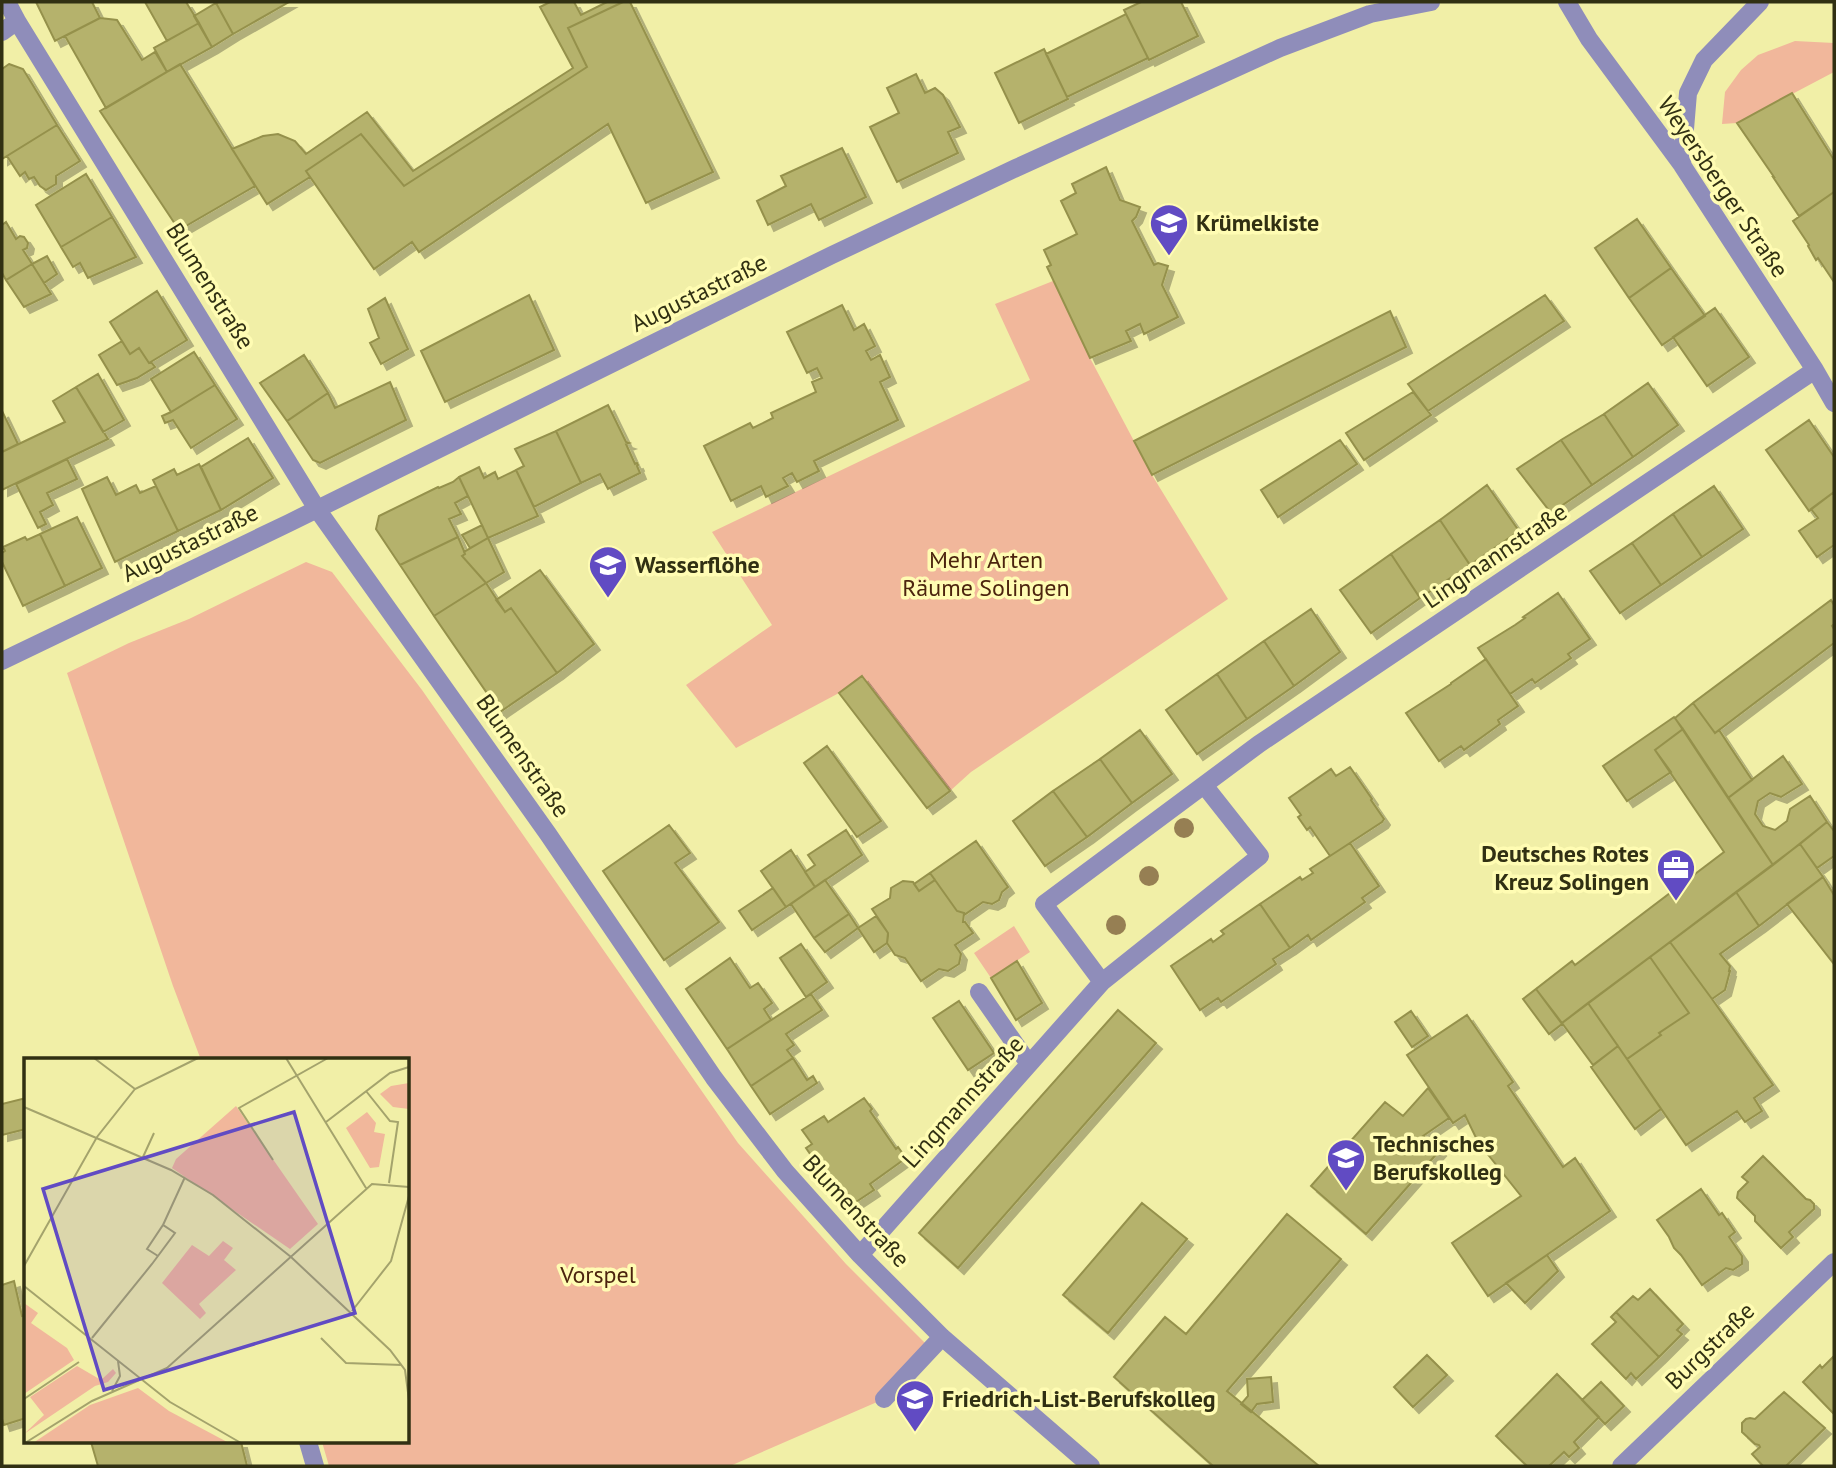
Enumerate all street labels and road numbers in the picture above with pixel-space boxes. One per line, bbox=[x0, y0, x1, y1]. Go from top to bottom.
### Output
street label: Weyersberger Straße bbox=[1651, 90, 1796, 283]
street label: Blumenstraße bbox=[159, 217, 262, 355]
street label: Augustastraße bbox=[626, 246, 772, 339]
street label: Augustastraße bbox=[117, 496, 263, 589]
street label: Lingmannstraße bbox=[1417, 496, 1573, 615]
street label: Blumenstraße bbox=[470, 688, 577, 823]
street label: Lingmannstraße bbox=[895, 1029, 1030, 1174]
street label: Blumenstraße bbox=[796, 1148, 917, 1274]
street label: Burgstraße bbox=[1658, 1295, 1761, 1396]

